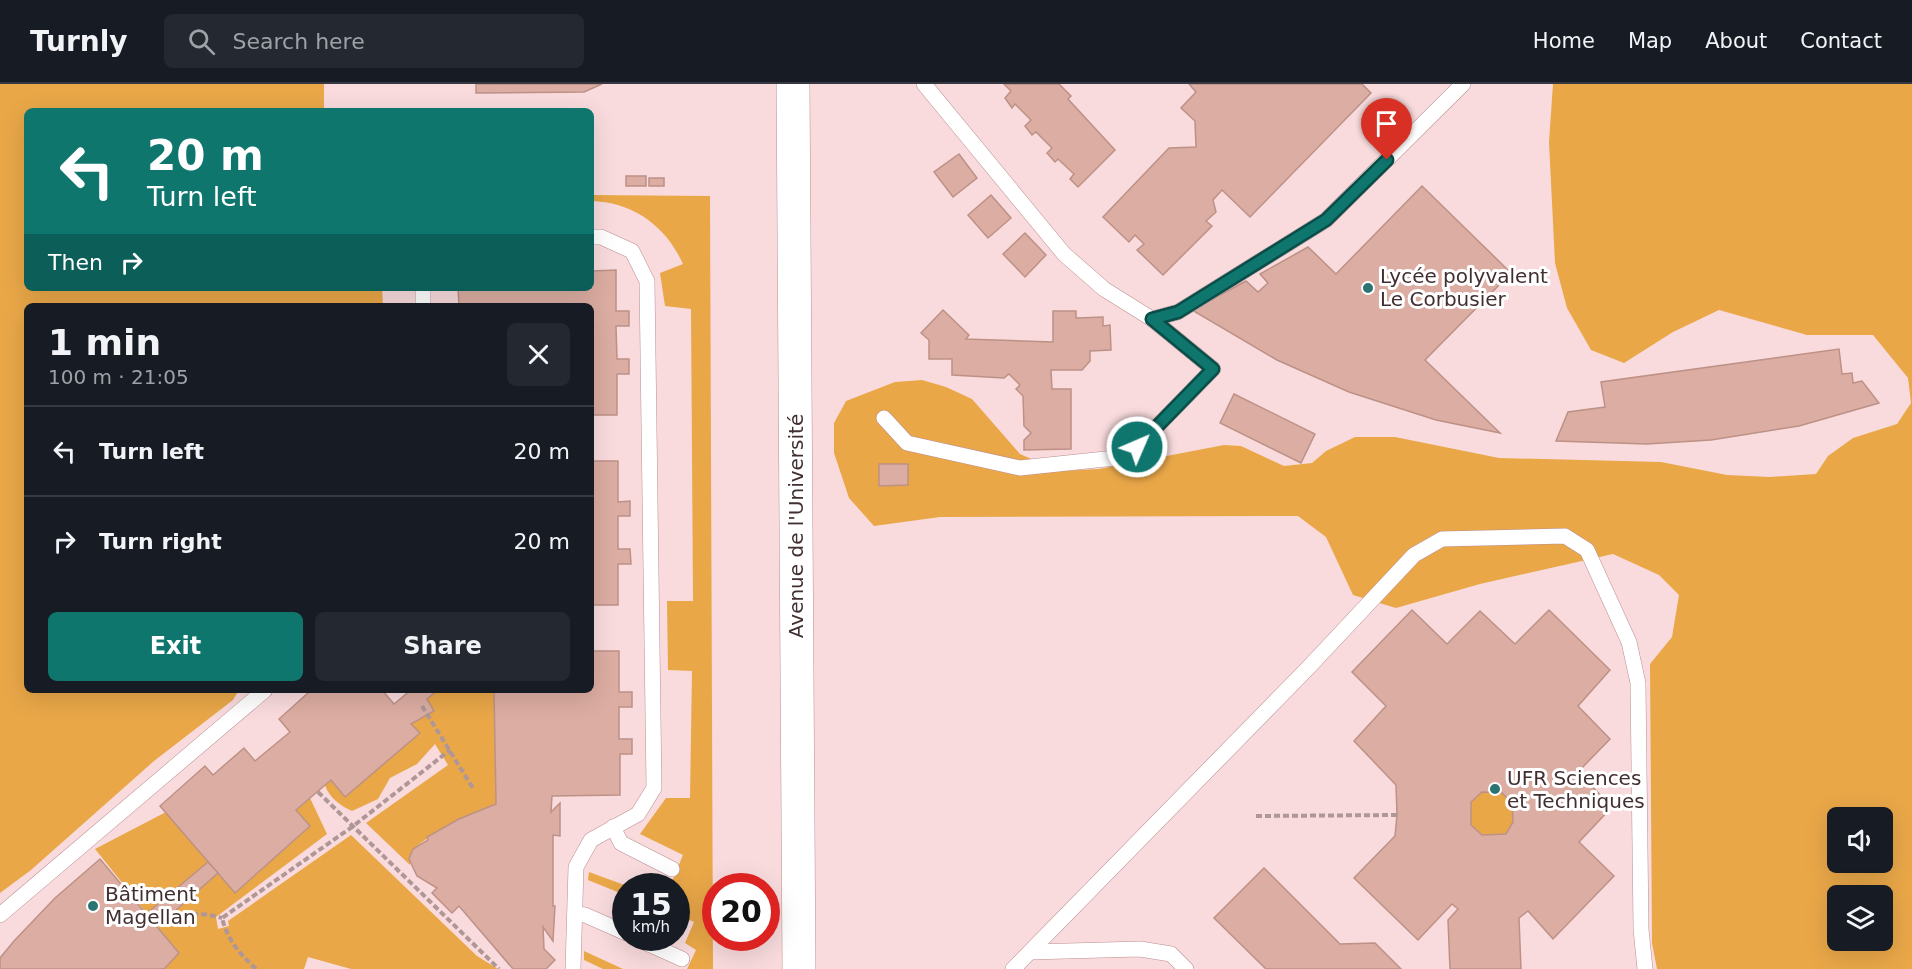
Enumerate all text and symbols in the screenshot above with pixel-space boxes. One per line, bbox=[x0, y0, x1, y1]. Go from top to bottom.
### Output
search box bbox=[164, 14, 584, 68]
text: Turnly bbox=[30, 25, 128, 58]
icon: search bbox=[185, 25, 218, 58]
text: Search here bbox=[233, 29, 365, 54]
text: Home bbox=[1533, 29, 1595, 53]
text: Map bbox=[1628, 29, 1672, 53]
text: About bbox=[1705, 29, 1767, 53]
text: Contact bbox=[1800, 29, 1882, 53]
pin bbox=[1361, 98, 1412, 160]
icon: arrive bbox=[1370, 107, 1403, 140]
text: 20 m bbox=[147, 131, 264, 180]
icon: left bbox=[48, 132, 126, 210]
text: Turn left bbox=[147, 181, 257, 212]
icon: right bbox=[115, 246, 148, 279]
text: Then bbox=[48, 250, 103, 275]
place label: Lycée polyvalent Le Corbusier bbox=[1380, 264, 1548, 311]
marker: Lycée polyvalent Le Corbusier bbox=[1361, 281, 1375, 295]
text: 1 min bbox=[48, 322, 161, 363]
button: close bbox=[507, 323, 570, 386]
text: 100 m · 21:05 bbox=[48, 365, 189, 389]
street label: Avenue de l'Université bbox=[784, 414, 808, 638]
position arrow bbox=[1105, 415, 1169, 479]
icon: left bbox=[48, 435, 81, 468]
text: Turn left bbox=[99, 439, 204, 464]
text: 20 m bbox=[514, 439, 570, 464]
icon: right bbox=[48, 525, 81, 558]
text: Turn right bbox=[99, 529, 222, 554]
text: 20 m bbox=[514, 529, 570, 554]
button: Exit bbox=[48, 612, 303, 681]
button: Share bbox=[315, 612, 570, 681]
place label: UFR Sciences et Techniques bbox=[1507, 766, 1645, 813]
marker: UFR Sciences et Techniques bbox=[1488, 782, 1502, 796]
map controls bbox=[1827, 807, 1893, 951]
button: sound bbox=[1827, 807, 1893, 873]
speed limit sign: 20 bbox=[702, 873, 780, 951]
place label: Bâtiment Magellan bbox=[105, 882, 197, 929]
button: layers bbox=[1827, 885, 1893, 951]
text: 15 bbox=[630, 887, 672, 922]
marker: Bâtiment Magellan bbox=[86, 899, 100, 913]
text: km/h bbox=[632, 918, 670, 936]

